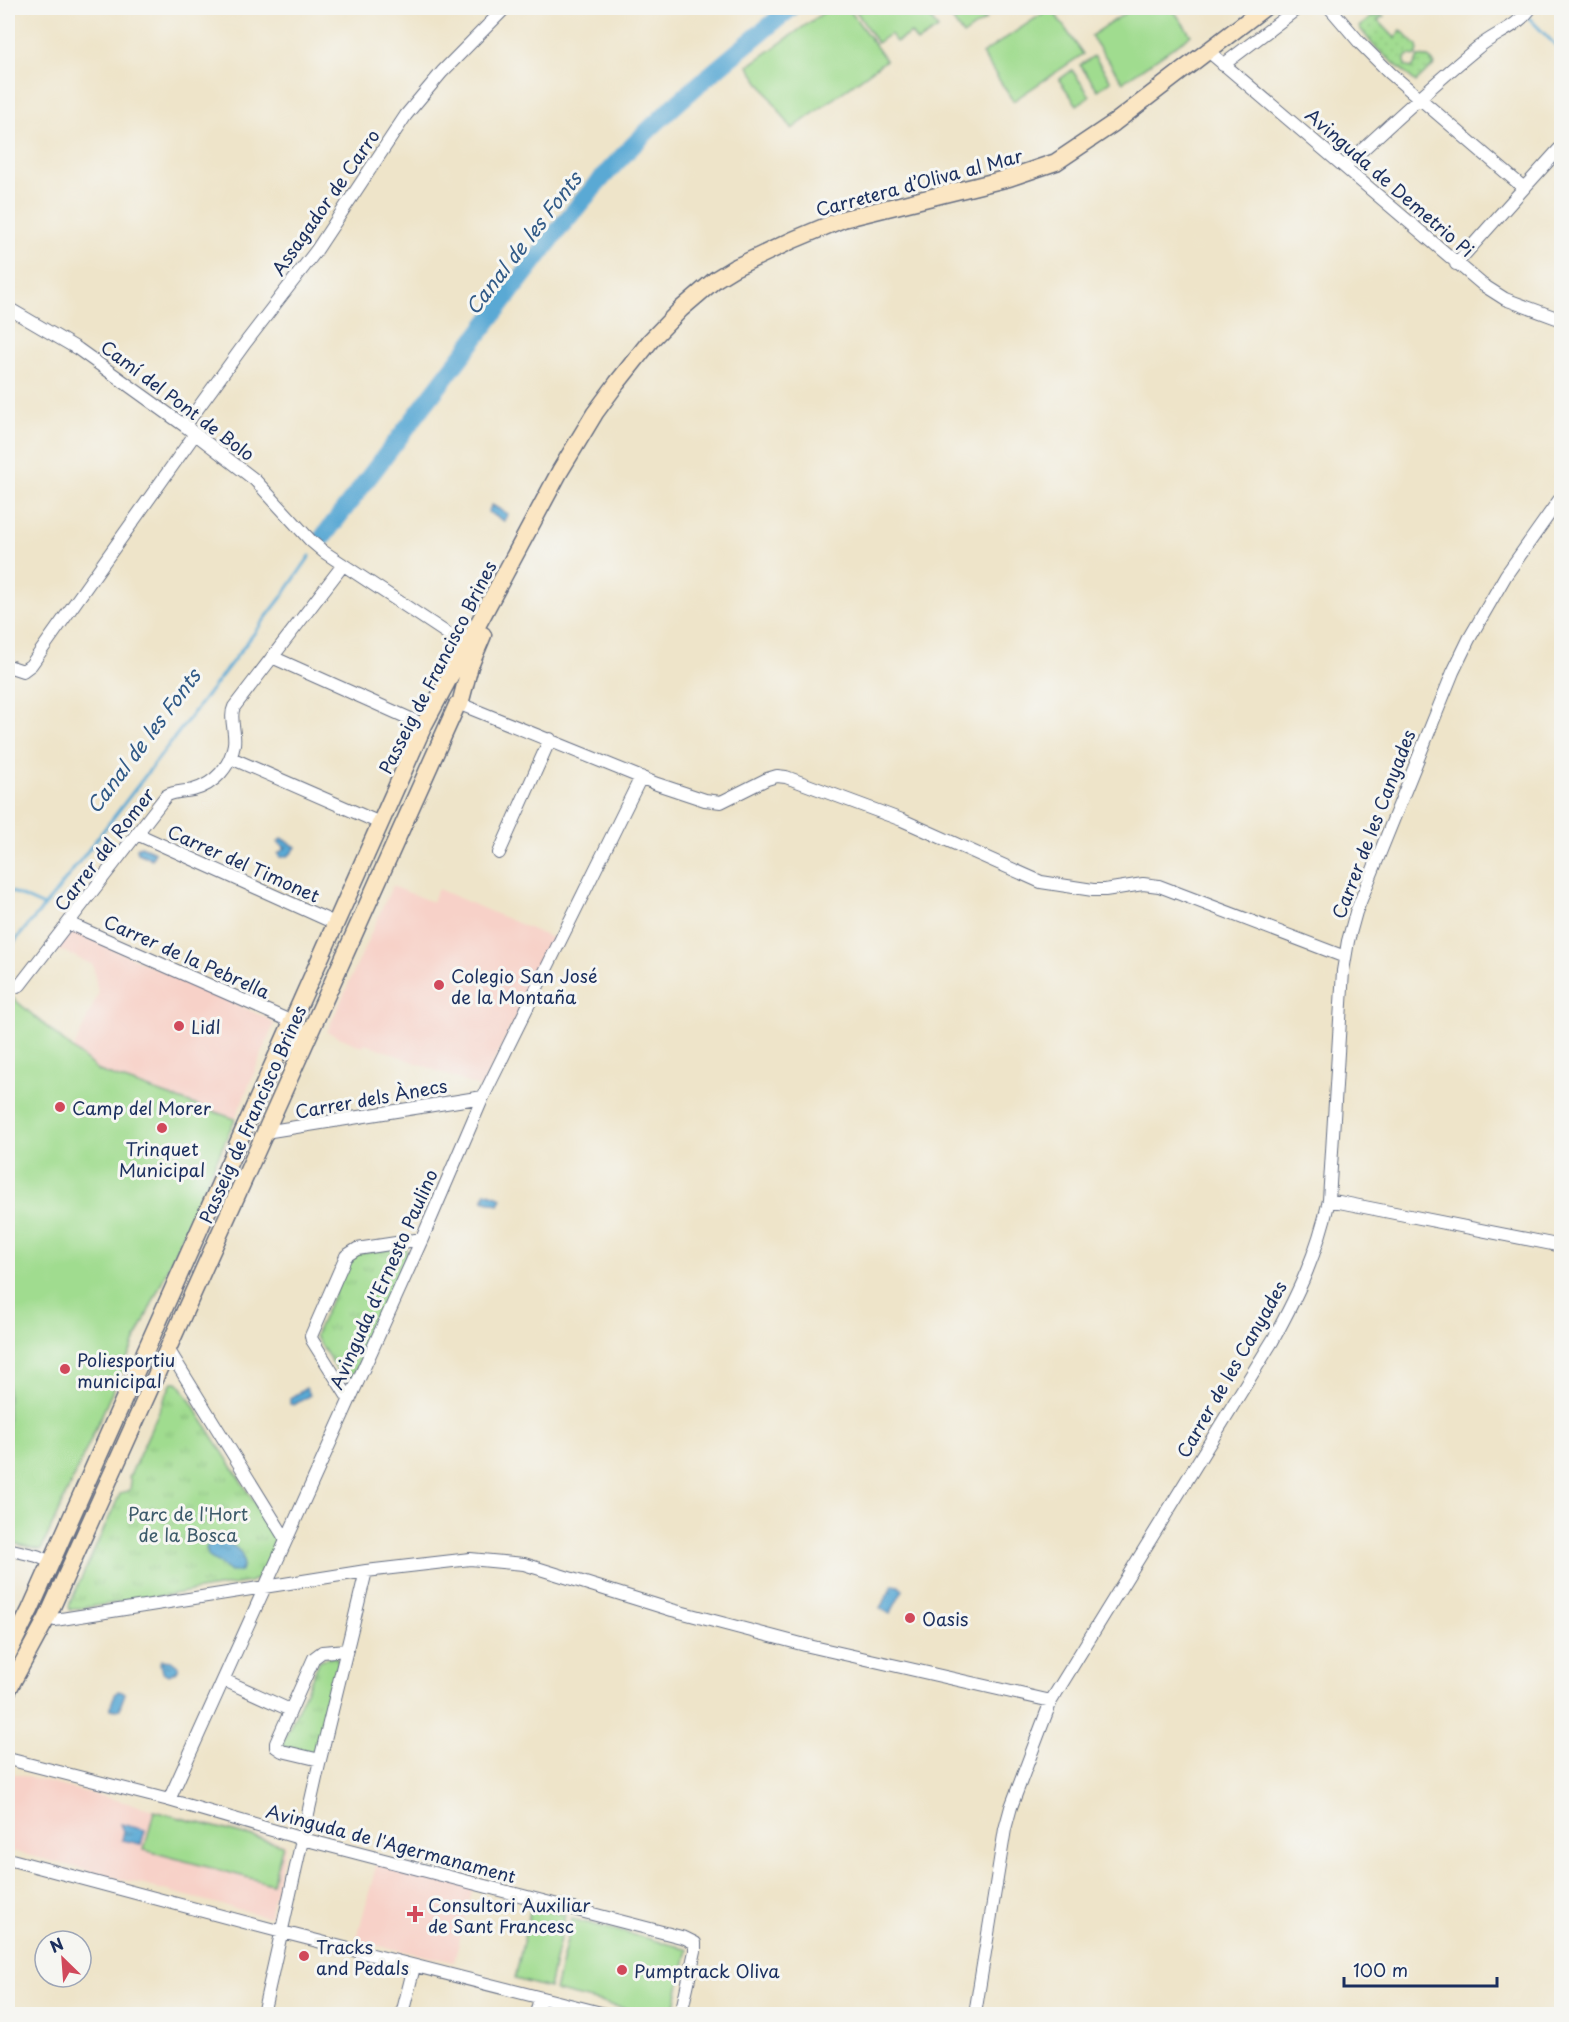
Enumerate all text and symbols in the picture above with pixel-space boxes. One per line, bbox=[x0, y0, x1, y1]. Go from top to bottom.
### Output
street label: Avinguda de Demetrio Pi bbox=[1300, 101, 1480, 263]
street label: Assagador de Carro bbox=[264, 123, 386, 281]
street label: Carretera d’Oliva al Mar bbox=[813, 141, 1026, 223]
water label: Canal de les Fonts bbox=[458, 164, 589, 321]
street label: Camí del Pont de Bolo bbox=[95, 333, 261, 467]
street label: Passeig de Francisco Brines bbox=[371, 556, 503, 778]
water label: Canal de les Fonts bbox=[79, 661, 208, 820]
street label: Carrer de les Canyades bbox=[1324, 726, 1422, 922]
street label: Carrer del Romer bbox=[47, 782, 161, 916]
street label: Carrer del Timonet bbox=[164, 817, 324, 909]
street label: Carrer de la Pebrella bbox=[100, 907, 275, 1005]
place label: Colegio San José de la Montaña bbox=[451, 962, 598, 1010]
marker: Colegio San José de la Montaña bbox=[432, 978, 446, 992]
street label: Passeig de Francisco Brines bbox=[192, 1001, 312, 1227]
place label: Lidl bbox=[191, 1013, 221, 1040]
marker: Lidl bbox=[172, 1019, 186, 1033]
street label: Carrer dels Ànecs bbox=[293, 1071, 449, 1125]
place label: Camp del Morer bbox=[72, 1094, 212, 1121]
marker: Camp del Morer bbox=[53, 1100, 67, 1114]
marker: Trinquet Municipal bbox=[155, 1121, 169, 1135]
place label: Trinquet Municipal bbox=[119, 1135, 205, 1183]
street label: Avinguda d'Ernesto Paulino bbox=[322, 1165, 444, 1393]
street label: Carrer de les Canyades bbox=[1169, 1275, 1293, 1463]
place label: Poliesportiu municipal bbox=[77, 1346, 175, 1394]
marker: Poliesportiu municipal bbox=[58, 1362, 72, 1376]
park label: Parc de l'Hort de la Bosca bbox=[128, 1500, 248, 1548]
place label: Oasis bbox=[922, 1605, 968, 1632]
marker: Oasis bbox=[903, 1611, 917, 1625]
street label: Avinguda de l'Agermanament bbox=[263, 1797, 519, 1889]
place label: Consultori Auxiliar de Sant Francesc bbox=[428, 1891, 591, 1939]
marker: Consultori Auxiliar de Sant Francesc bbox=[406, 1905, 424, 1923]
north arrow bbox=[33, 1929, 93, 1989]
text: N bbox=[45, 1931, 67, 1958]
place label: Tracks and Pedals bbox=[316, 1933, 409, 1981]
marker: Tracks and Pedals bbox=[297, 1949, 311, 1963]
scale bar bbox=[1344, 1950, 1497, 1988]
text: 100 m bbox=[1353, 1956, 1408, 1983]
place label: Pumptrack Oliva bbox=[634, 1957, 780, 1984]
marker: Pumptrack Oliva bbox=[615, 1963, 629, 1977]

